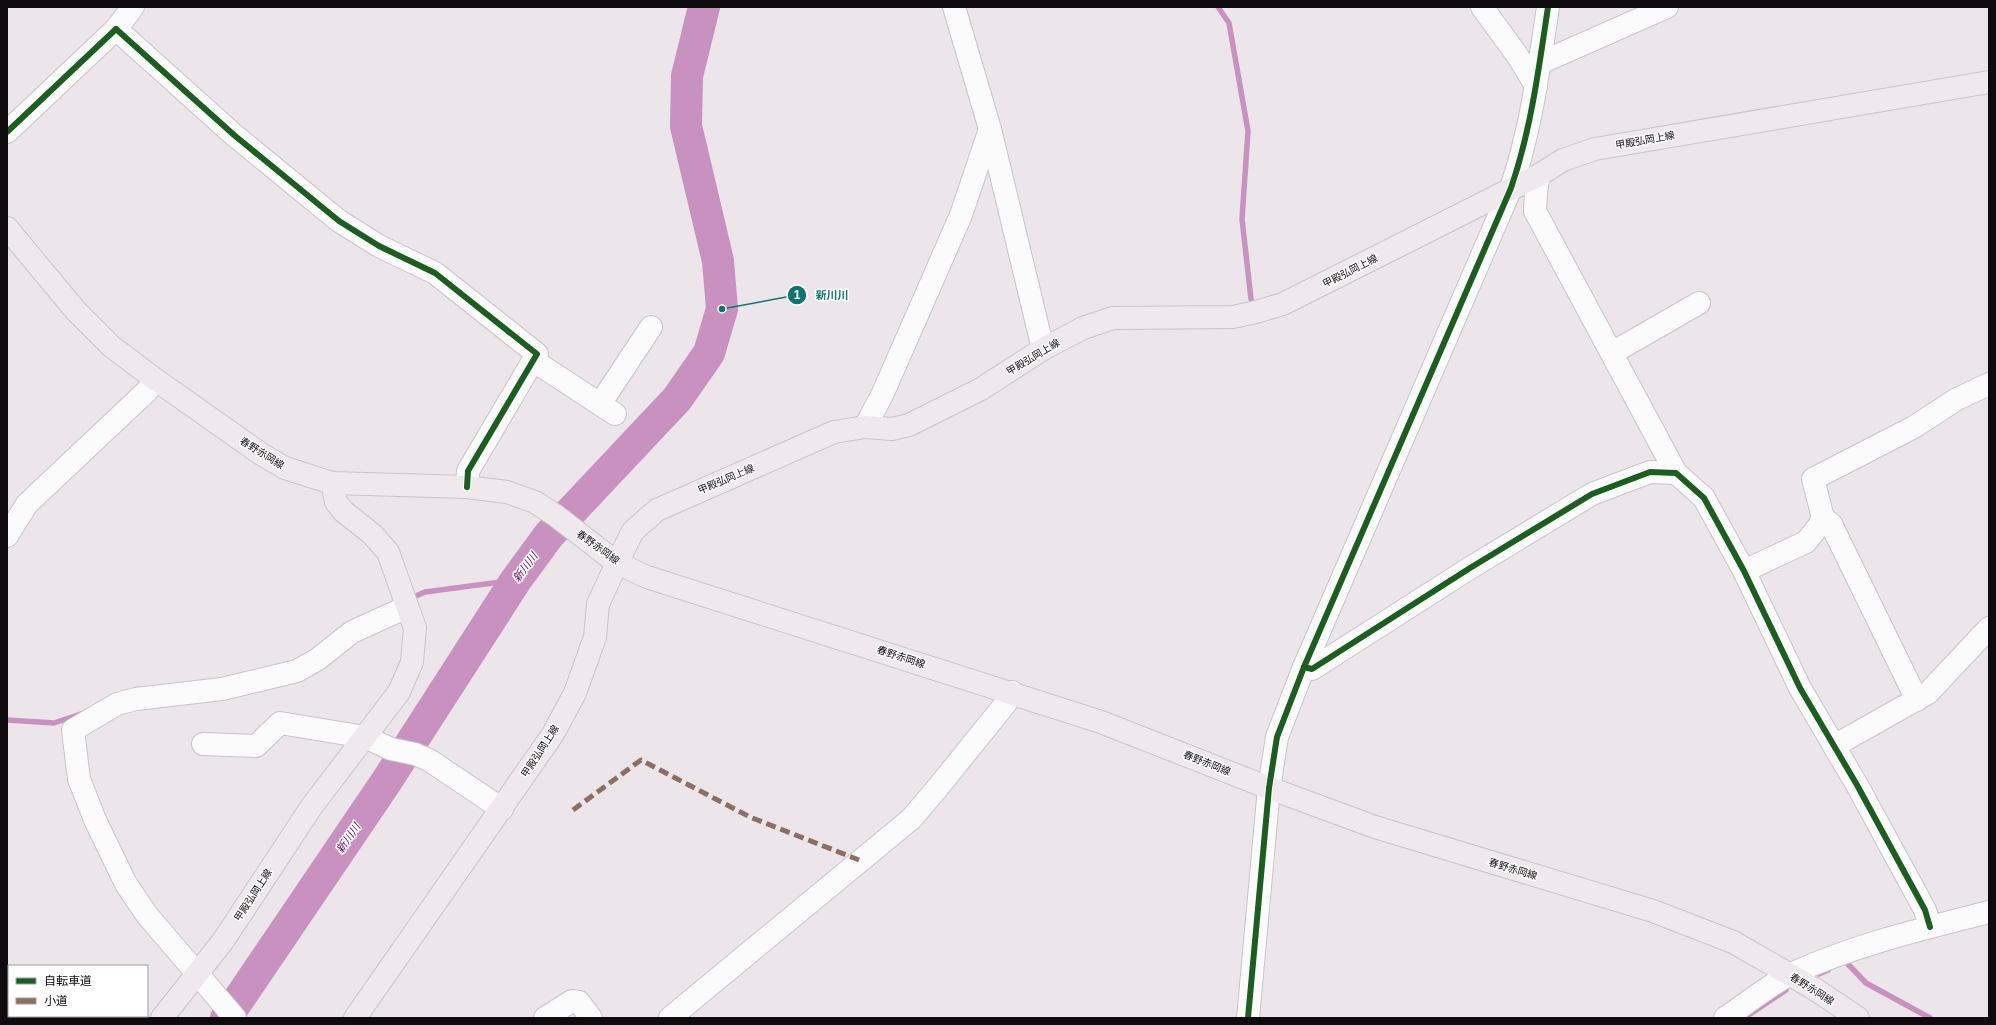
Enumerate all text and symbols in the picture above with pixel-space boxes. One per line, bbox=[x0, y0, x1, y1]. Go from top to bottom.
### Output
street label: 甲殿弘岡上線 bbox=[1615, 129, 1675, 151]
street label: 甲殿弘岡上線 bbox=[1321, 252, 1379, 290]
callout: 新川川 bbox=[787, 283, 856, 306]
text: 1 bbox=[794, 288, 801, 302]
text: 新川川 bbox=[816, 289, 849, 301]
street label: 甲殿弘岡上線 bbox=[1004, 337, 1062, 377]
street label: 春野赤岡線 bbox=[238, 435, 286, 471]
street label: 甲殿弘岡上線 bbox=[696, 462, 756, 496]
street label: 春野赤岡線 bbox=[575, 528, 621, 566]
water label: 新川川 bbox=[510, 549, 540, 584]
street label: 春野赤岡線 bbox=[876, 644, 926, 670]
street label: 甲殿弘岡上線 bbox=[519, 723, 561, 779]
street label: 春野赤岡線 bbox=[1182, 749, 1232, 777]
water label: 新川川 bbox=[334, 820, 363, 855]
street label: 春野赤岡線 bbox=[1487, 856, 1539, 882]
street label: 甲殿弘岡上線 bbox=[232, 867, 274, 923]
legend bbox=[8, 965, 148, 1017]
street label: 春野赤岡線 bbox=[1788, 971, 1836, 1007]
text: 自転車道 bbox=[44, 974, 92, 988]
text: 小道 bbox=[44, 994, 68, 1008]

